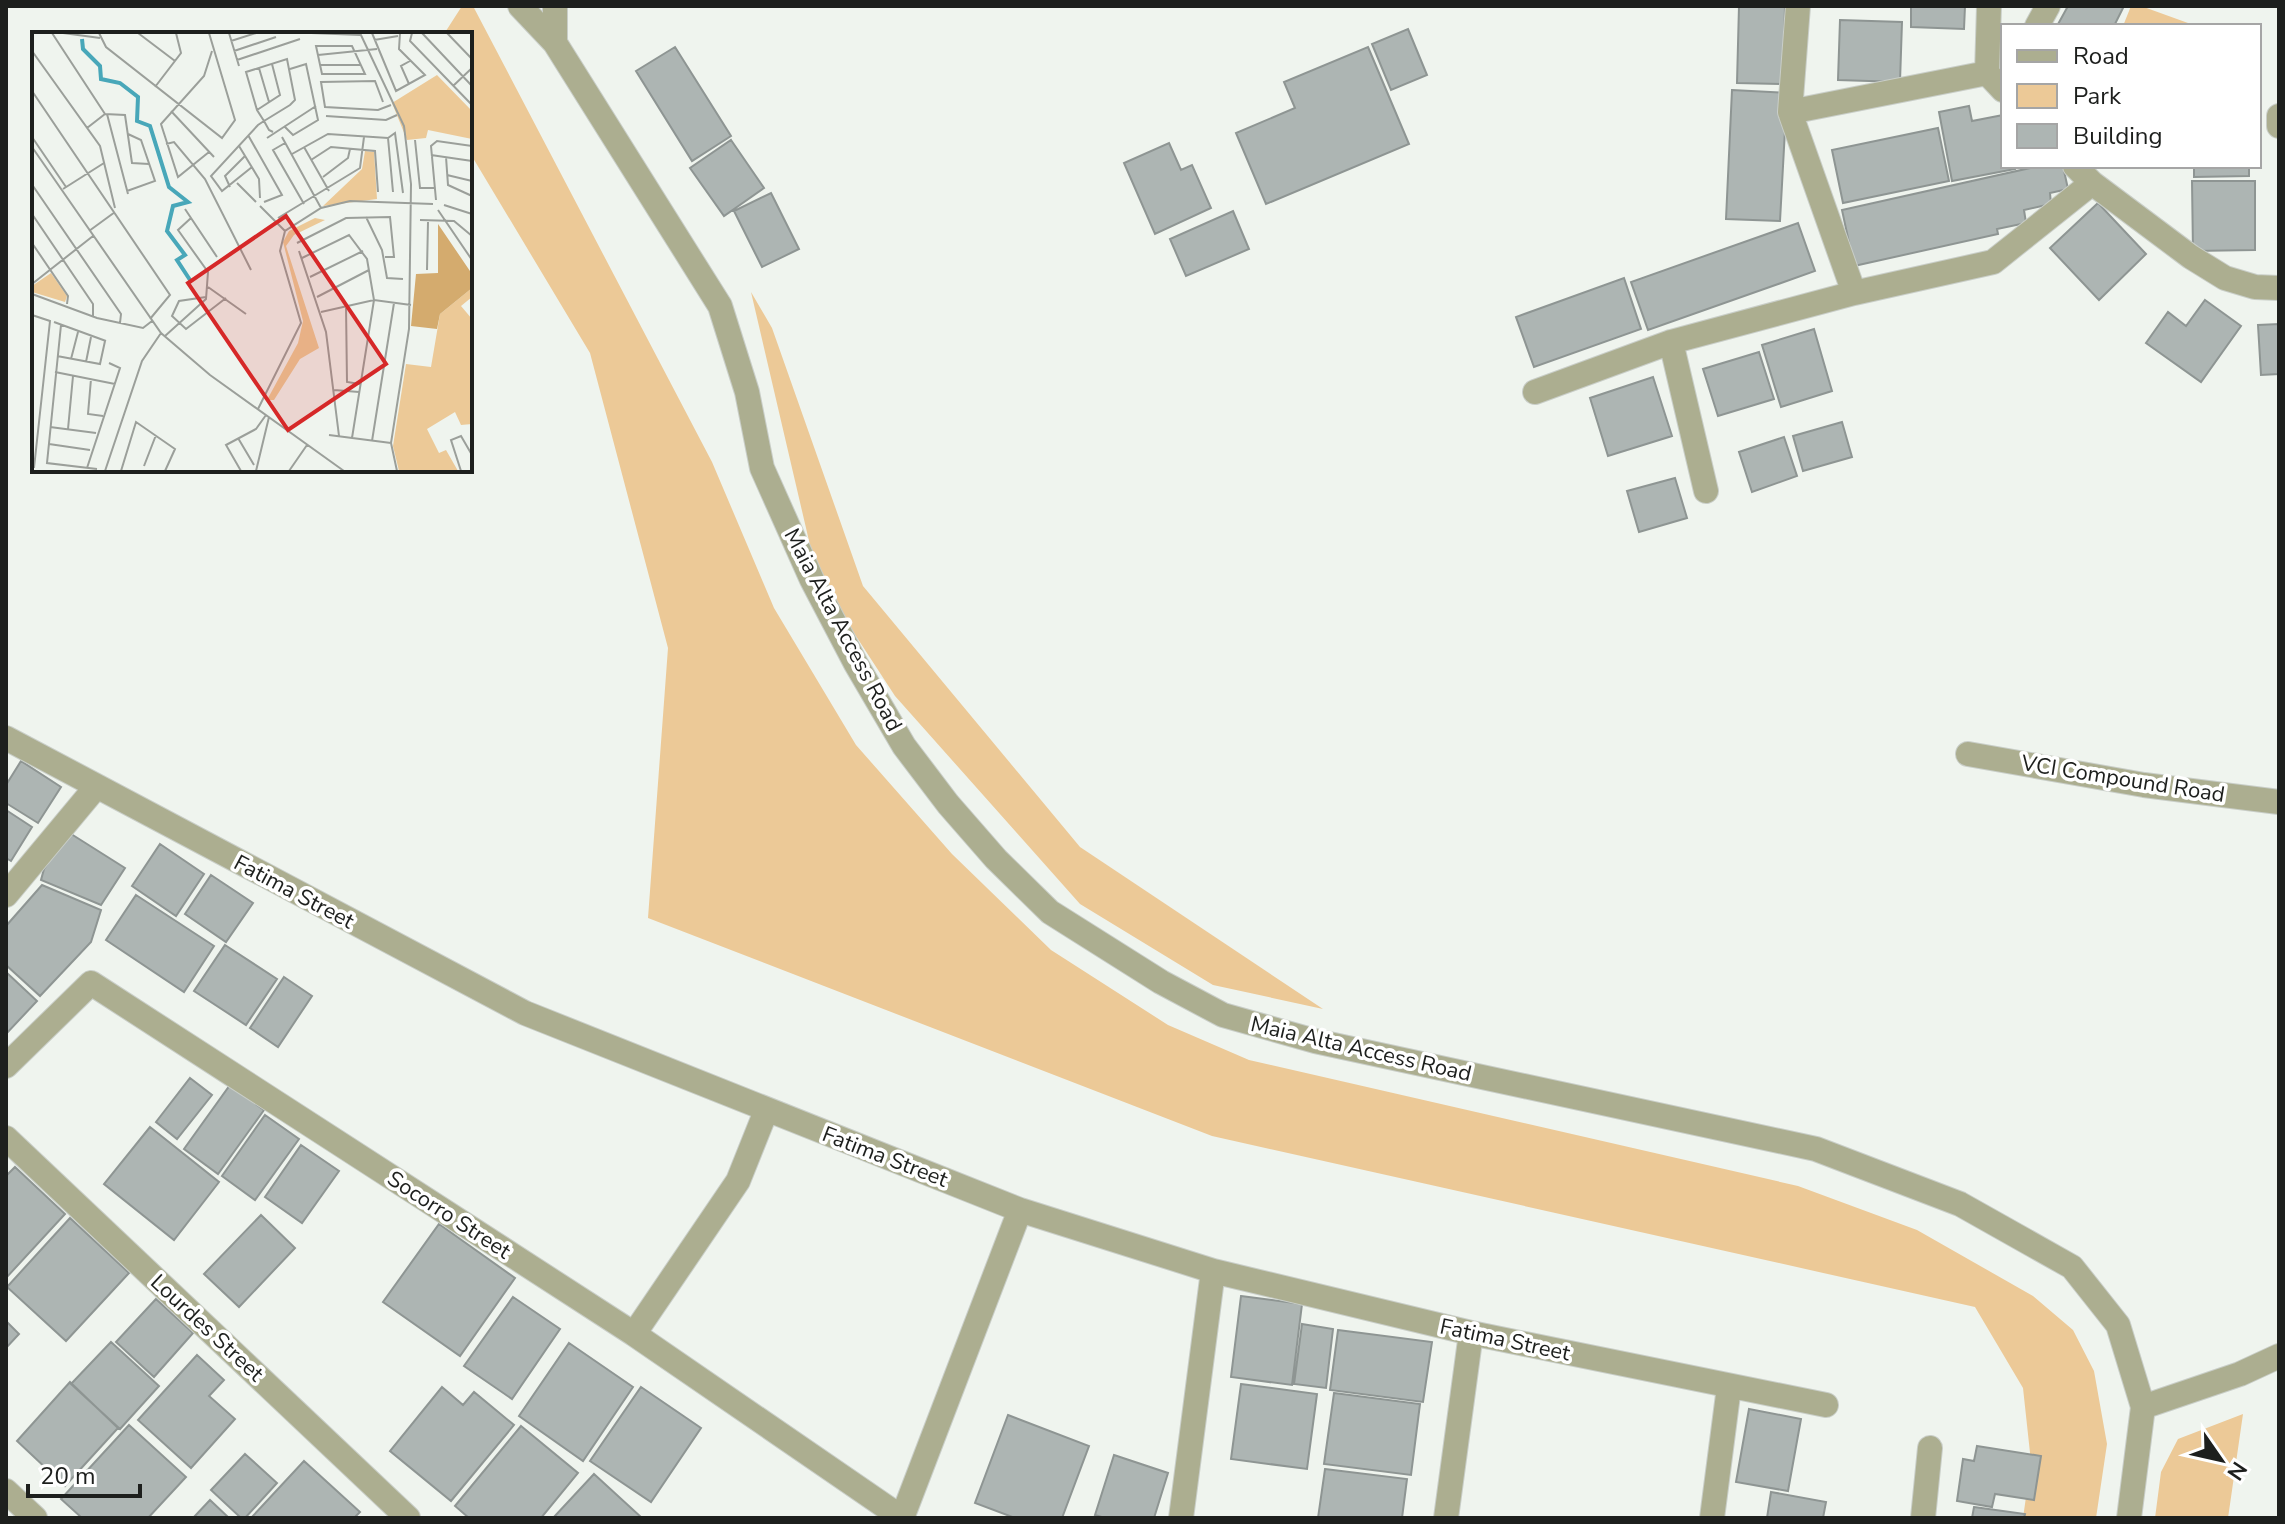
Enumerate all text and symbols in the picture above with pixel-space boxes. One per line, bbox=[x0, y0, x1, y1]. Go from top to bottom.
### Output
legend bbox=[2001, 24, 2261, 168]
inset map bbox=[32, 32, 472, 472]
text: Road bbox=[2073, 40, 2129, 72]
text: Park bbox=[2073, 80, 2122, 112]
text: Building bbox=[2073, 120, 2163, 152]
street label: Maia Alta Access Road bbox=[777, 523, 909, 737]
street label: VCI Compound Road bbox=[2018, 748, 2227, 810]
street label: Fatima Street bbox=[229, 848, 360, 936]
street label: Maia Alta Access Road bbox=[1248, 1009, 1474, 1089]
street label: Fatima Street bbox=[818, 1119, 952, 1195]
street label: Socorro Street bbox=[382, 1164, 517, 1266]
street label: Lourdes Street bbox=[144, 1268, 270, 1389]
street label: Fatima Street bbox=[1437, 1312, 1573, 1368]
north arrow bbox=[2181, 1420, 2261, 1500]
scale bar bbox=[28, 1448, 140, 1498]
text: N bbox=[2220, 1455, 2254, 1486]
text: 20 m bbox=[40, 1460, 96, 1492]

